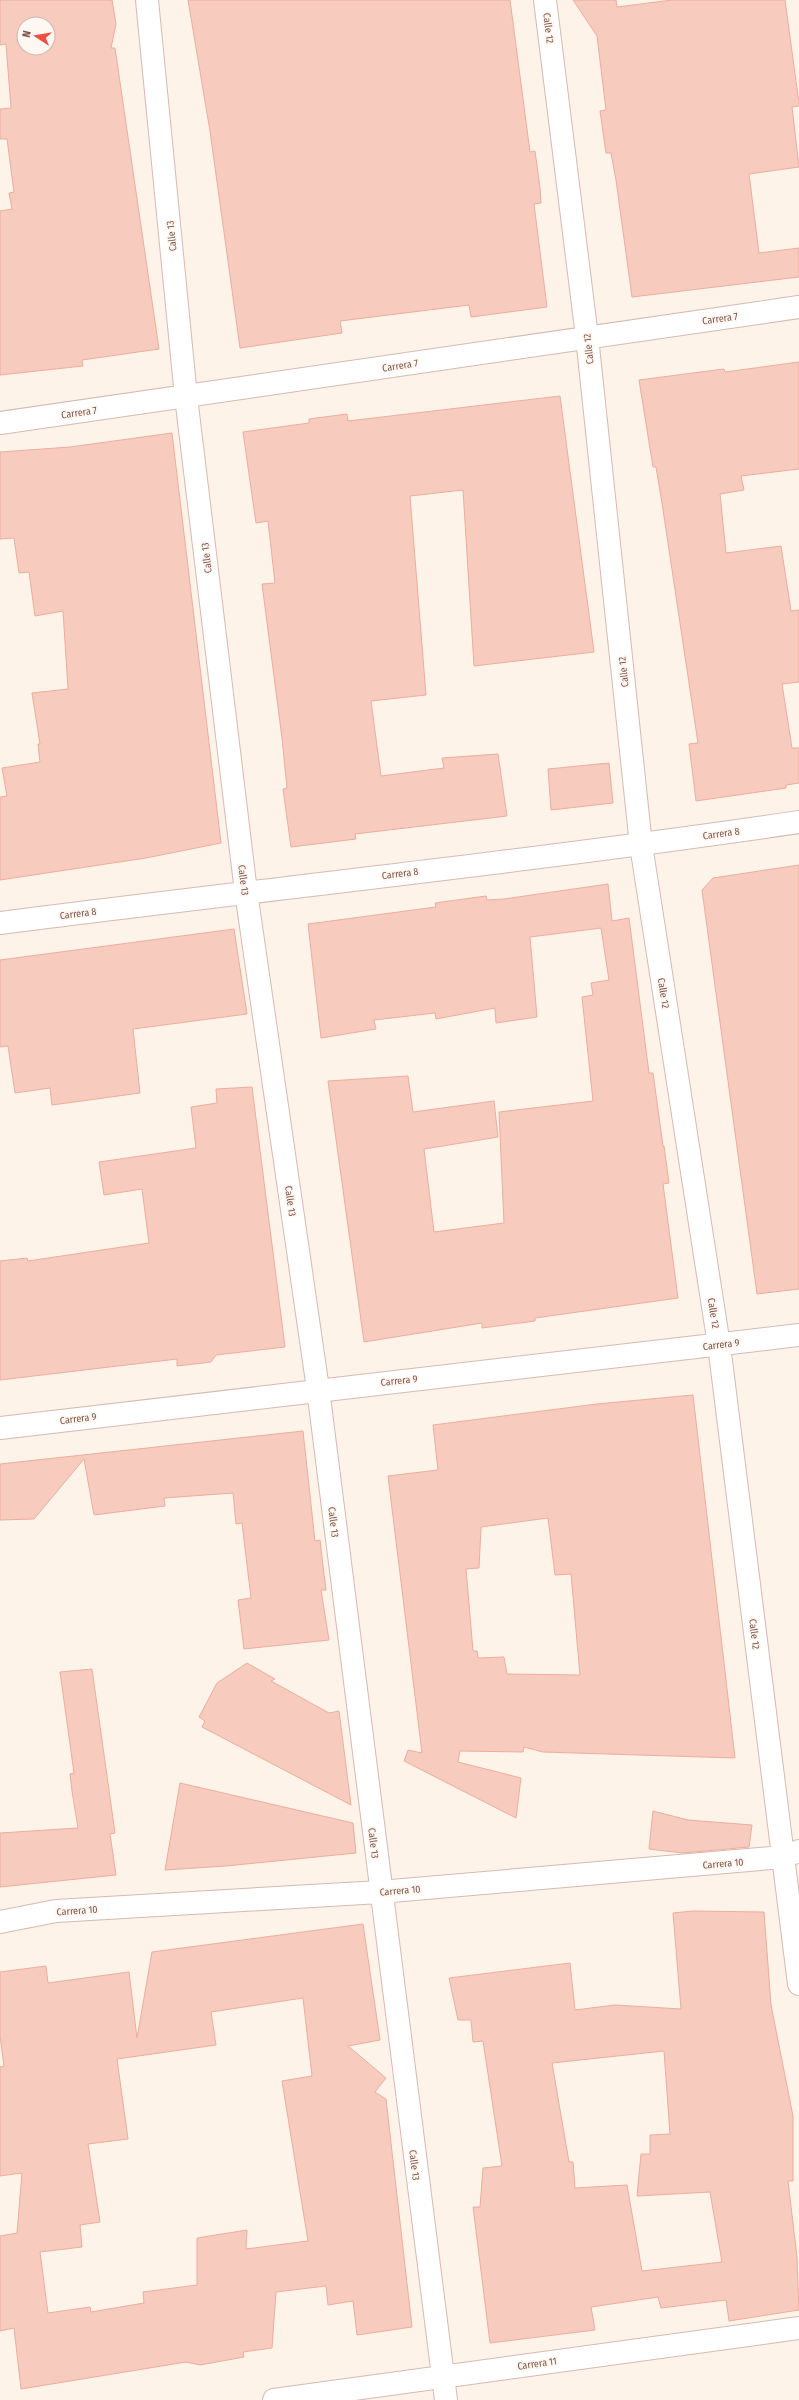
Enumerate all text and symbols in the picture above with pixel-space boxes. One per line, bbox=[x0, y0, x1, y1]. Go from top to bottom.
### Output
street label: Calle 12 bbox=[540, 12, 556, 45]
north arrow bbox=[16, 16, 56, 56]
text: N bbox=[20, 29, 34, 39]
street label: Calle 13 bbox=[164, 220, 180, 252]
street label: Carrera 7 bbox=[701, 311, 739, 327]
street label: Calle 12 bbox=[581, 332, 597, 365]
street label: Carrera 7 bbox=[381, 357, 419, 375]
street label: Carrera 7 bbox=[60, 405, 98, 421]
street label: Calle 13 bbox=[199, 541, 215, 574]
street label: Calle 12 bbox=[616, 655, 632, 688]
street label: Carrera 8 bbox=[702, 825, 740, 843]
street label: Calle 13 bbox=[235, 864, 251, 897]
street label: Carrera 8 bbox=[381, 866, 419, 882]
street label: Carrera 8 bbox=[59, 906, 97, 922]
street label: Calle 12 bbox=[655, 977, 671, 1010]
street label: Calle 13 bbox=[282, 1185, 298, 1218]
street label: Calle 12 bbox=[705, 1297, 721, 1330]
street label: Carrera 9 bbox=[702, 1337, 740, 1353]
street label: Carrera 9 bbox=[380, 1373, 418, 1389]
street label: Carrera 9 bbox=[59, 1411, 97, 1427]
street label: Calle 13 bbox=[325, 1506, 341, 1539]
street label: Calle 12 bbox=[746, 1618, 762, 1651]
street label: Calle 13 bbox=[365, 1827, 381, 1860]
street label: Carrera 10 bbox=[702, 1856, 744, 1872]
street label: Carrera 10 bbox=[379, 1883, 421, 1899]
street label: Carrera 10 bbox=[56, 1904, 98, 1918]
street label: Calle 13 bbox=[406, 2149, 422, 2182]
street label: Carrera 11 bbox=[517, 2355, 558, 2373]

